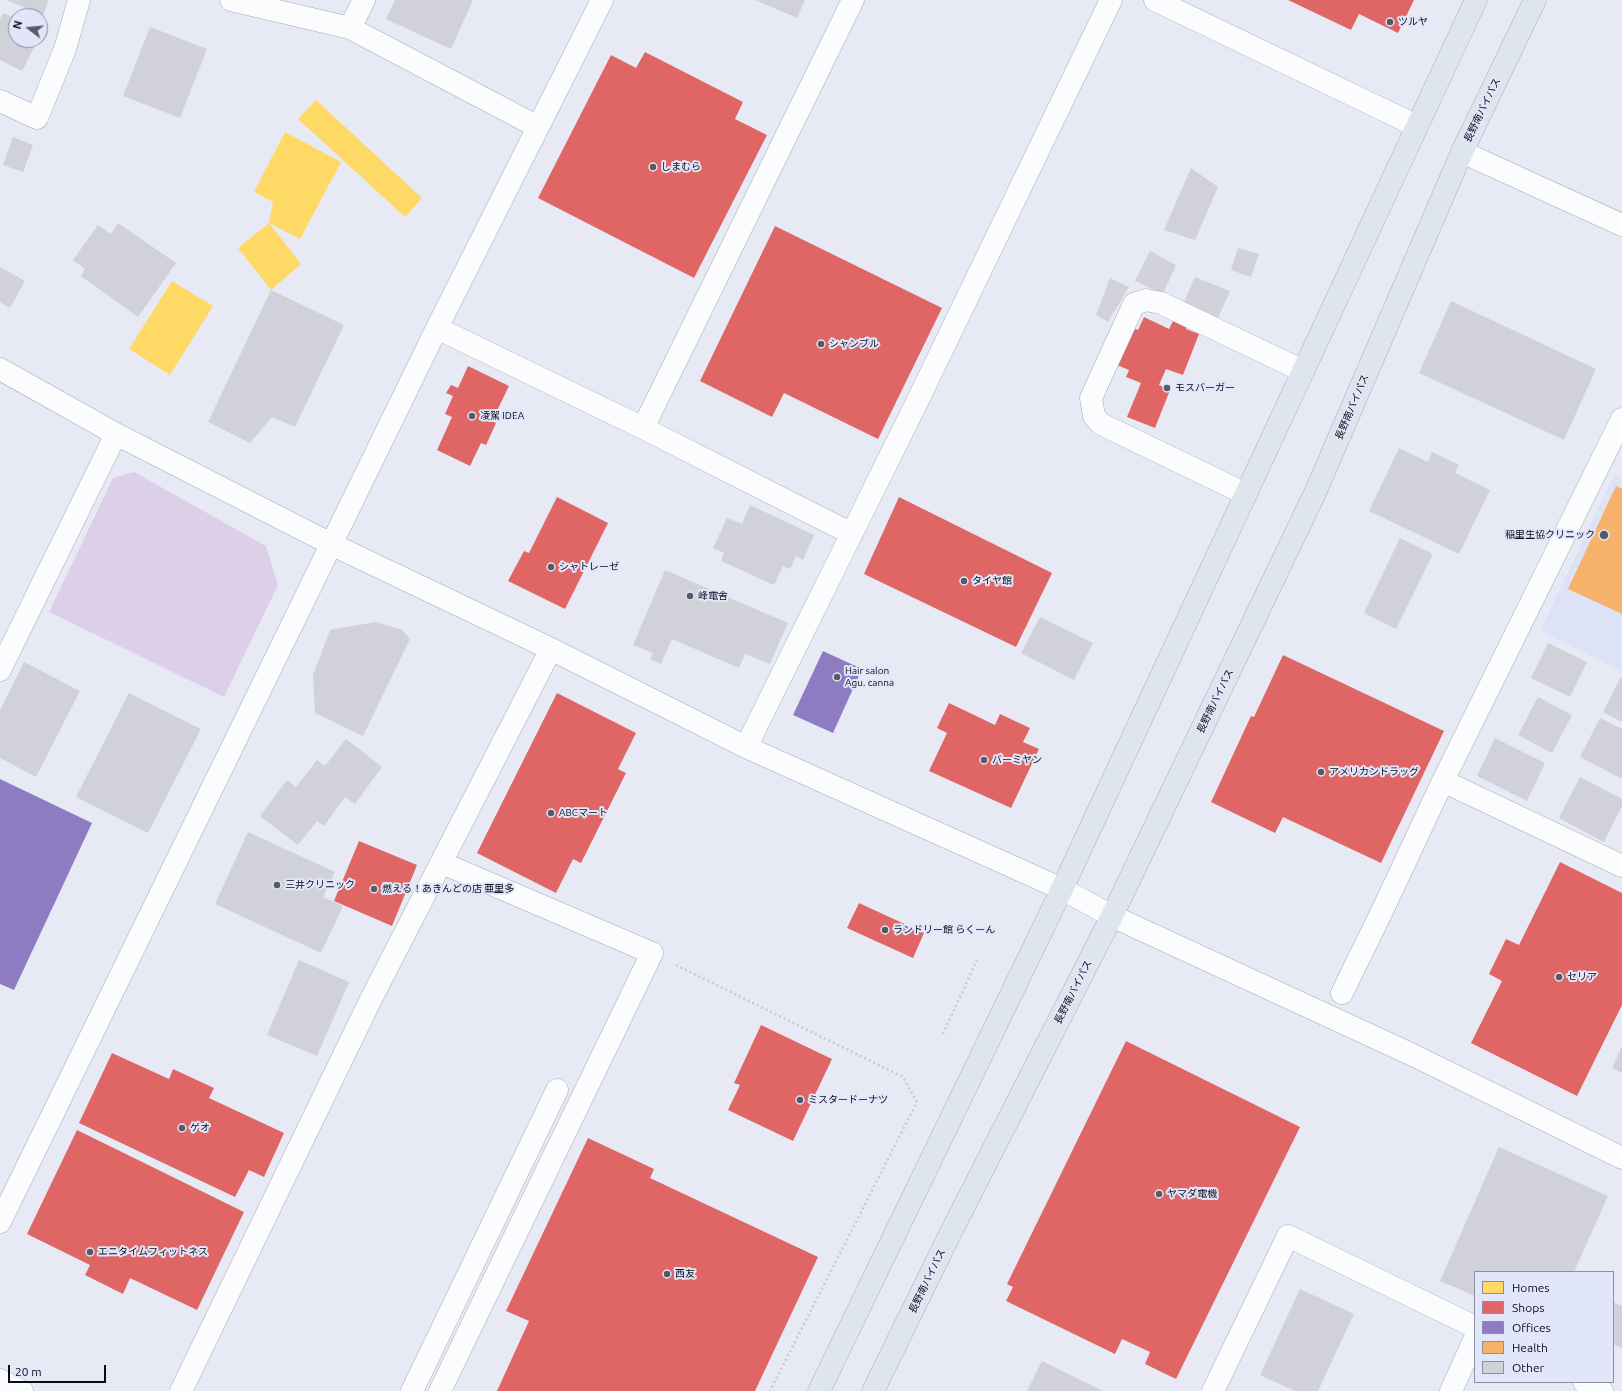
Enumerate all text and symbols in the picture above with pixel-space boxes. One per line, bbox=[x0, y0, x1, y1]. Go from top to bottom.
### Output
north arrow bbox=[8, 8, 48, 48]
place label: ツルヤ bbox=[1398, 16, 1428, 28]
marker: ツルヤ bbox=[1385, 17, 1395, 27]
text: N bbox=[11, 19, 24, 31]
street label: 長野南バイパス bbox=[1461, 76, 1503, 144]
place label: しまむら bbox=[661, 161, 701, 173]
marker: しまむら bbox=[648, 162, 658, 172]
place label: シャンブル bbox=[829, 338, 879, 350]
marker: シャンブル bbox=[816, 339, 826, 349]
street label: 長野南バイパス bbox=[1333, 372, 1371, 442]
place label: モスバーガー bbox=[1175, 382, 1235, 394]
marker: モスバーガー bbox=[1162, 383, 1172, 393]
place label: 凌駕 IDEA bbox=[480, 410, 524, 422]
marker: 凌駕 IDEA bbox=[467, 411, 477, 421]
place label: 稲里生協クリニック bbox=[1505, 529, 1595, 541]
marker: 稲里生協クリニック bbox=[1598, 529, 1610, 541]
place label: シャトレーゼ bbox=[559, 561, 619, 573]
marker: シャトレーゼ bbox=[546, 562, 556, 572]
place label: タイヤ館 bbox=[972, 575, 1012, 587]
marker: タイヤ館 bbox=[959, 576, 969, 586]
place label: 峰電舎 bbox=[698, 590, 728, 602]
marker: 峰電舎 bbox=[685, 591, 695, 601]
place label: Hair salon Agu. canna bbox=[845, 665, 894, 688]
street label: 長野南バイパス bbox=[1194, 667, 1236, 735]
marker: Hair salon Agu. canna bbox=[832, 672, 842, 682]
place label: バーミヤン bbox=[992, 754, 1042, 766]
marker: バーミヤン bbox=[979, 755, 989, 765]
place label: アメリカンドラッグ bbox=[1329, 766, 1419, 778]
marker: アメリカンドラッグ bbox=[1316, 767, 1326, 777]
place label: ABCマート bbox=[559, 807, 608, 819]
marker: ABCマート bbox=[546, 808, 556, 818]
place label: 三井クリニック bbox=[285, 879, 355, 891]
marker: 三井クリニック bbox=[272, 880, 282, 890]
place label: 燃える！あきんどの店 亜里多 bbox=[382, 883, 514, 895]
marker: 燃える！あきんどの店 亜里多 bbox=[369, 884, 379, 894]
place label: ランドリー館 らくーん bbox=[893, 924, 995, 936]
marker: ランドリー館 らくーん bbox=[880, 925, 890, 935]
street label: 長野南バイパス bbox=[1052, 958, 1094, 1026]
place label: セリア bbox=[1567, 971, 1597, 983]
marker: セリア bbox=[1554, 972, 1564, 982]
place label: ミスタードーナツ bbox=[808, 1094, 888, 1106]
marker: ミスタードーナツ bbox=[795, 1095, 805, 1105]
place label: ゲオ bbox=[190, 1122, 210, 1134]
marker: ゲオ bbox=[177, 1123, 187, 1133]
place label: ヤマダ電機 bbox=[1167, 1188, 1217, 1200]
marker: ヤマダ電機 bbox=[1154, 1189, 1164, 1199]
place label: エニタイムフィットネス bbox=[98, 1246, 208, 1258]
marker: エニタイムフィットネス bbox=[85, 1247, 95, 1257]
street label: 長野南バイパス bbox=[906, 1247, 948, 1315]
place label: 西友 bbox=[675, 1268, 695, 1280]
marker: 西友 bbox=[662, 1269, 672, 1279]
legend bbox=[1474, 1271, 1614, 1383]
text: Homes bbox=[1512, 1281, 1550, 1294]
text: Shops bbox=[1512, 1301, 1544, 1314]
text: Offices bbox=[1512, 1321, 1551, 1334]
text: Health bbox=[1512, 1341, 1548, 1354]
scale bar bbox=[10, 1357, 108, 1383]
text: Other bbox=[1512, 1361, 1544, 1374]
text: 20 m bbox=[15, 1365, 42, 1378]

